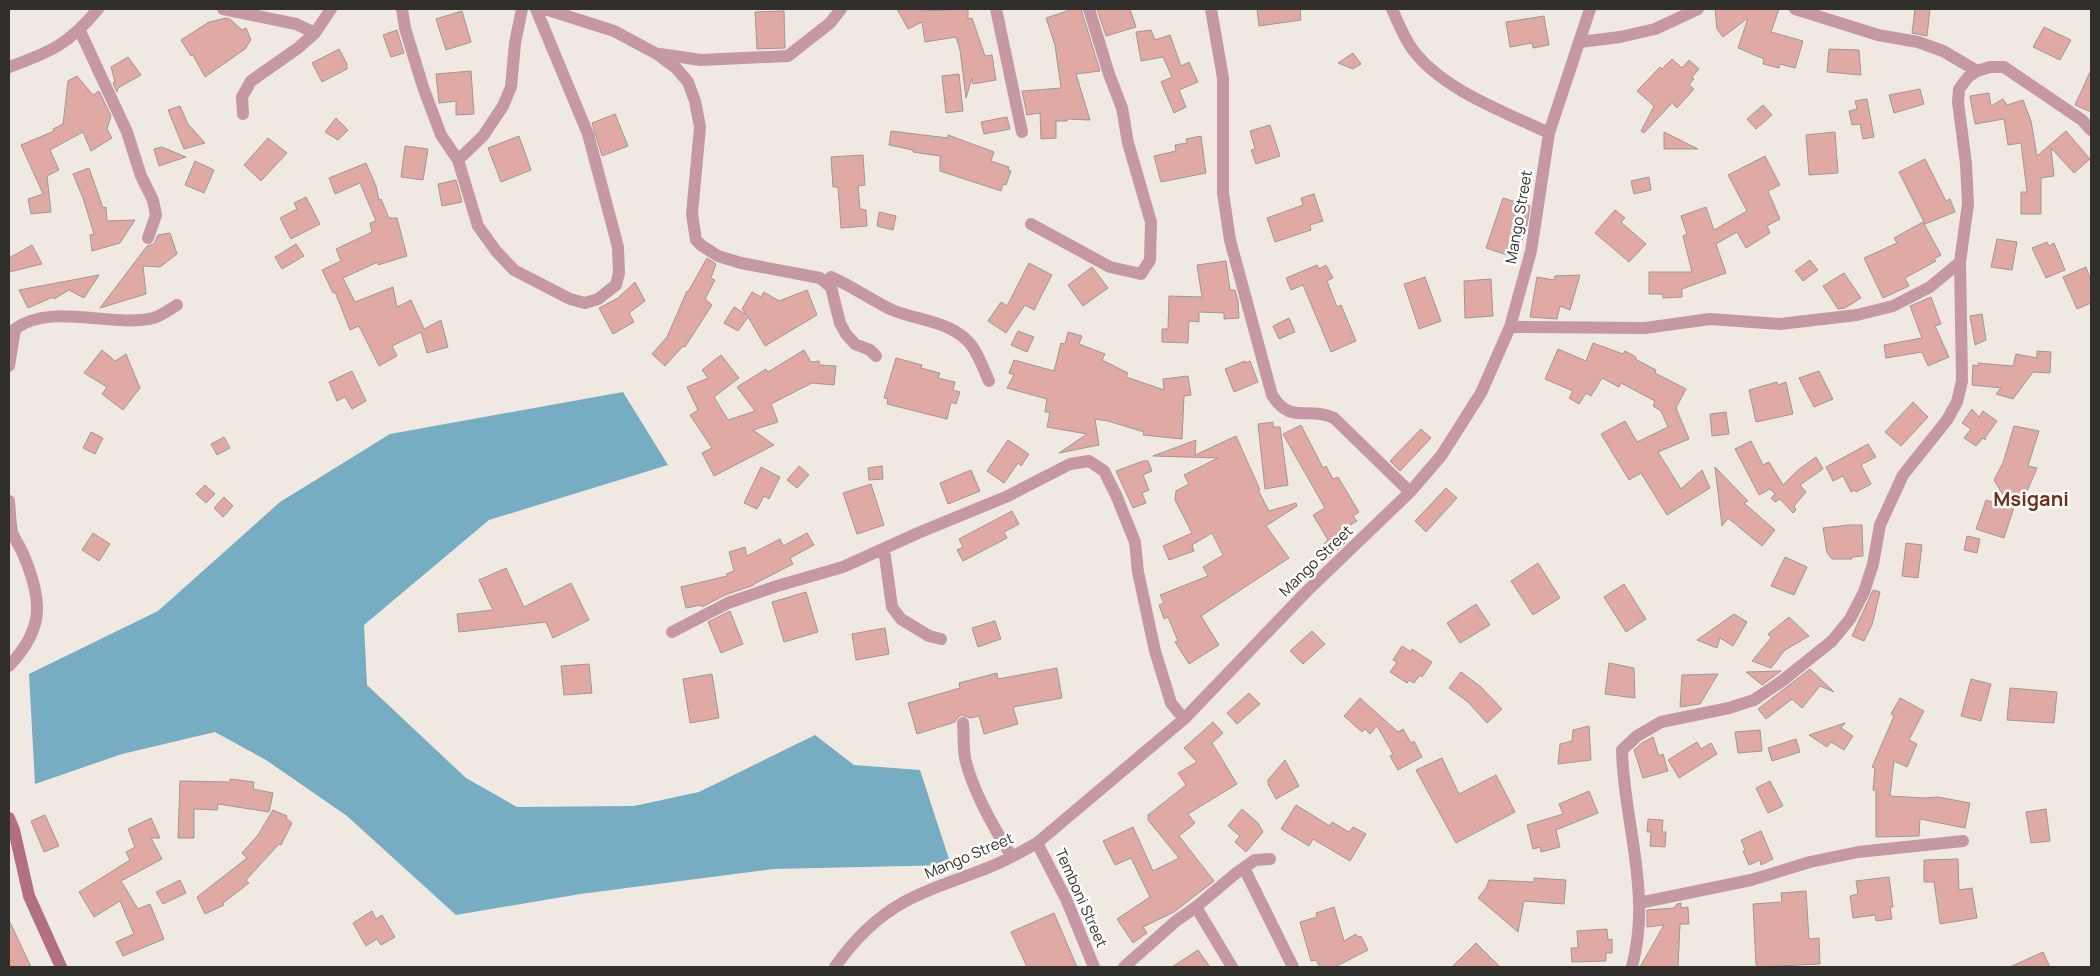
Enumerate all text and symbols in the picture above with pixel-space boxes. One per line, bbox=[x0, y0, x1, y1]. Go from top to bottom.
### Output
street label: Mango Street bbox=[1500, 168, 1537, 265]
district label: Msigani bbox=[1993, 485, 2069, 512]
street label: Mango Street bbox=[1274, 520, 1357, 601]
street label: Mango Street bbox=[921, 827, 1016, 884]
street label: Temboni Street bbox=[1050, 845, 1113, 951]

